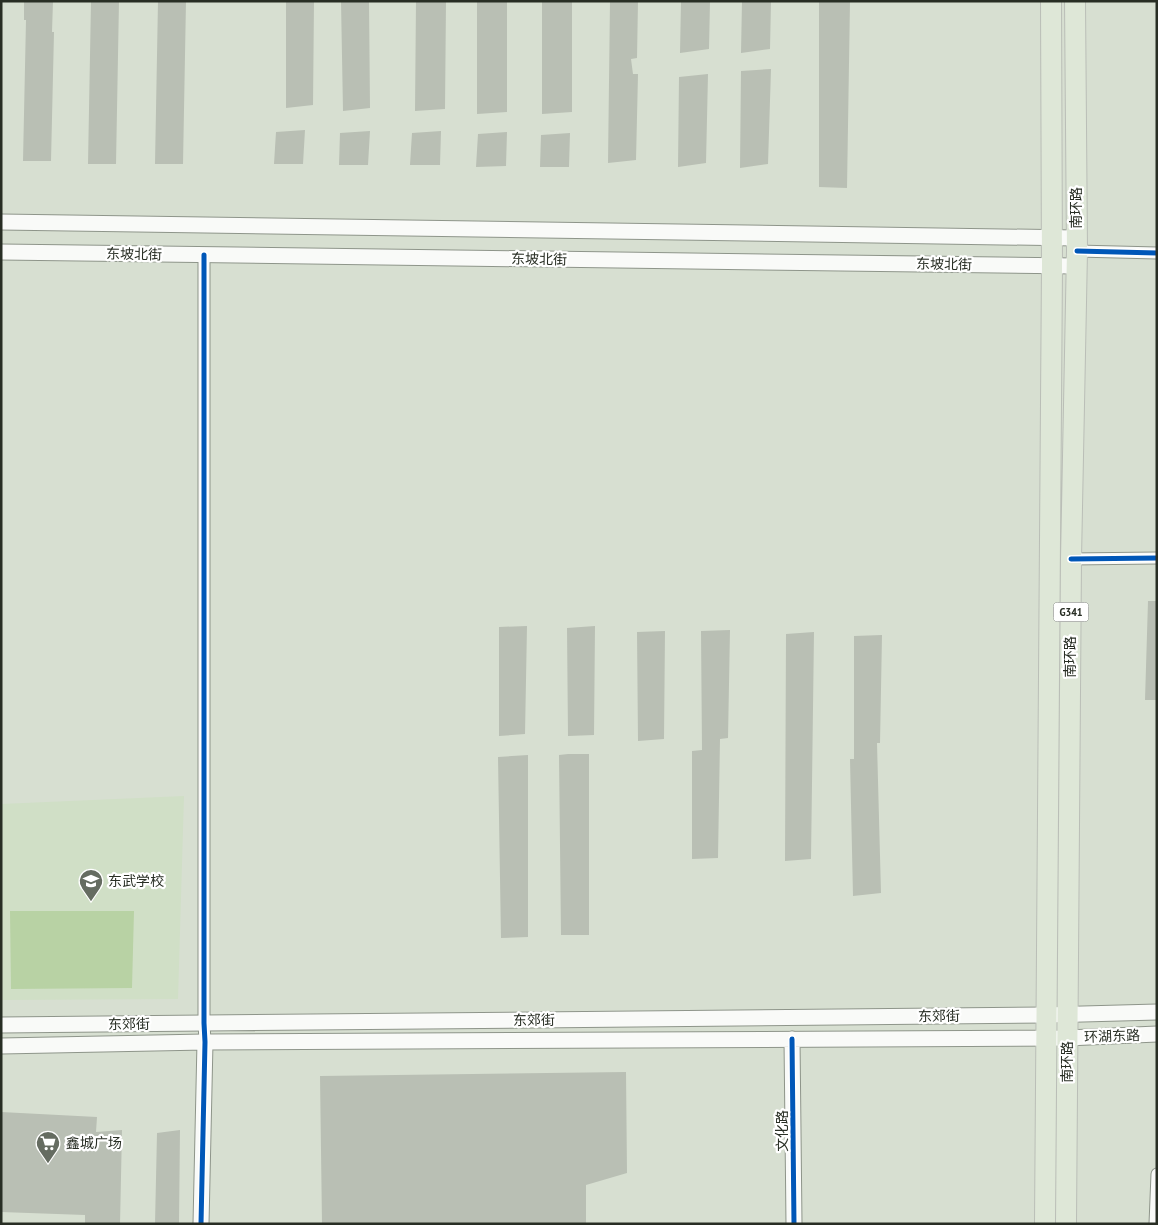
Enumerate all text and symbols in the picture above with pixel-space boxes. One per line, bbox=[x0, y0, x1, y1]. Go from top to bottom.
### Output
street label: 南环路 bbox=[1067, 187, 1085, 229]
street label: 东坡北街 bbox=[106, 245, 162, 263]
street label: 东坡北街 bbox=[511, 250, 567, 268]
street label: 东坡北街 bbox=[916, 255, 972, 273]
road number: G341 bbox=[1054, 602, 1088, 622]
street label: 南环路 bbox=[1061, 636, 1079, 678]
school or university icon: 东武学校 bbox=[78, 868, 104, 902]
place label: 东武学校 bbox=[108, 872, 164, 890]
street label: 东郊街 bbox=[918, 1007, 960, 1025]
street label: 东郊街 bbox=[513, 1011, 555, 1029]
street label: 东郊街 bbox=[108, 1015, 150, 1033]
street label: 环湖东路 bbox=[1084, 1026, 1140, 1046]
street label: 南环路 bbox=[1058, 1041, 1076, 1083]
street label: 文化路 bbox=[773, 1110, 791, 1152]
supermarket icon: 鑫城广场 bbox=[35, 1130, 61, 1164]
place label: 鑫城广场 bbox=[66, 1134, 122, 1152]

